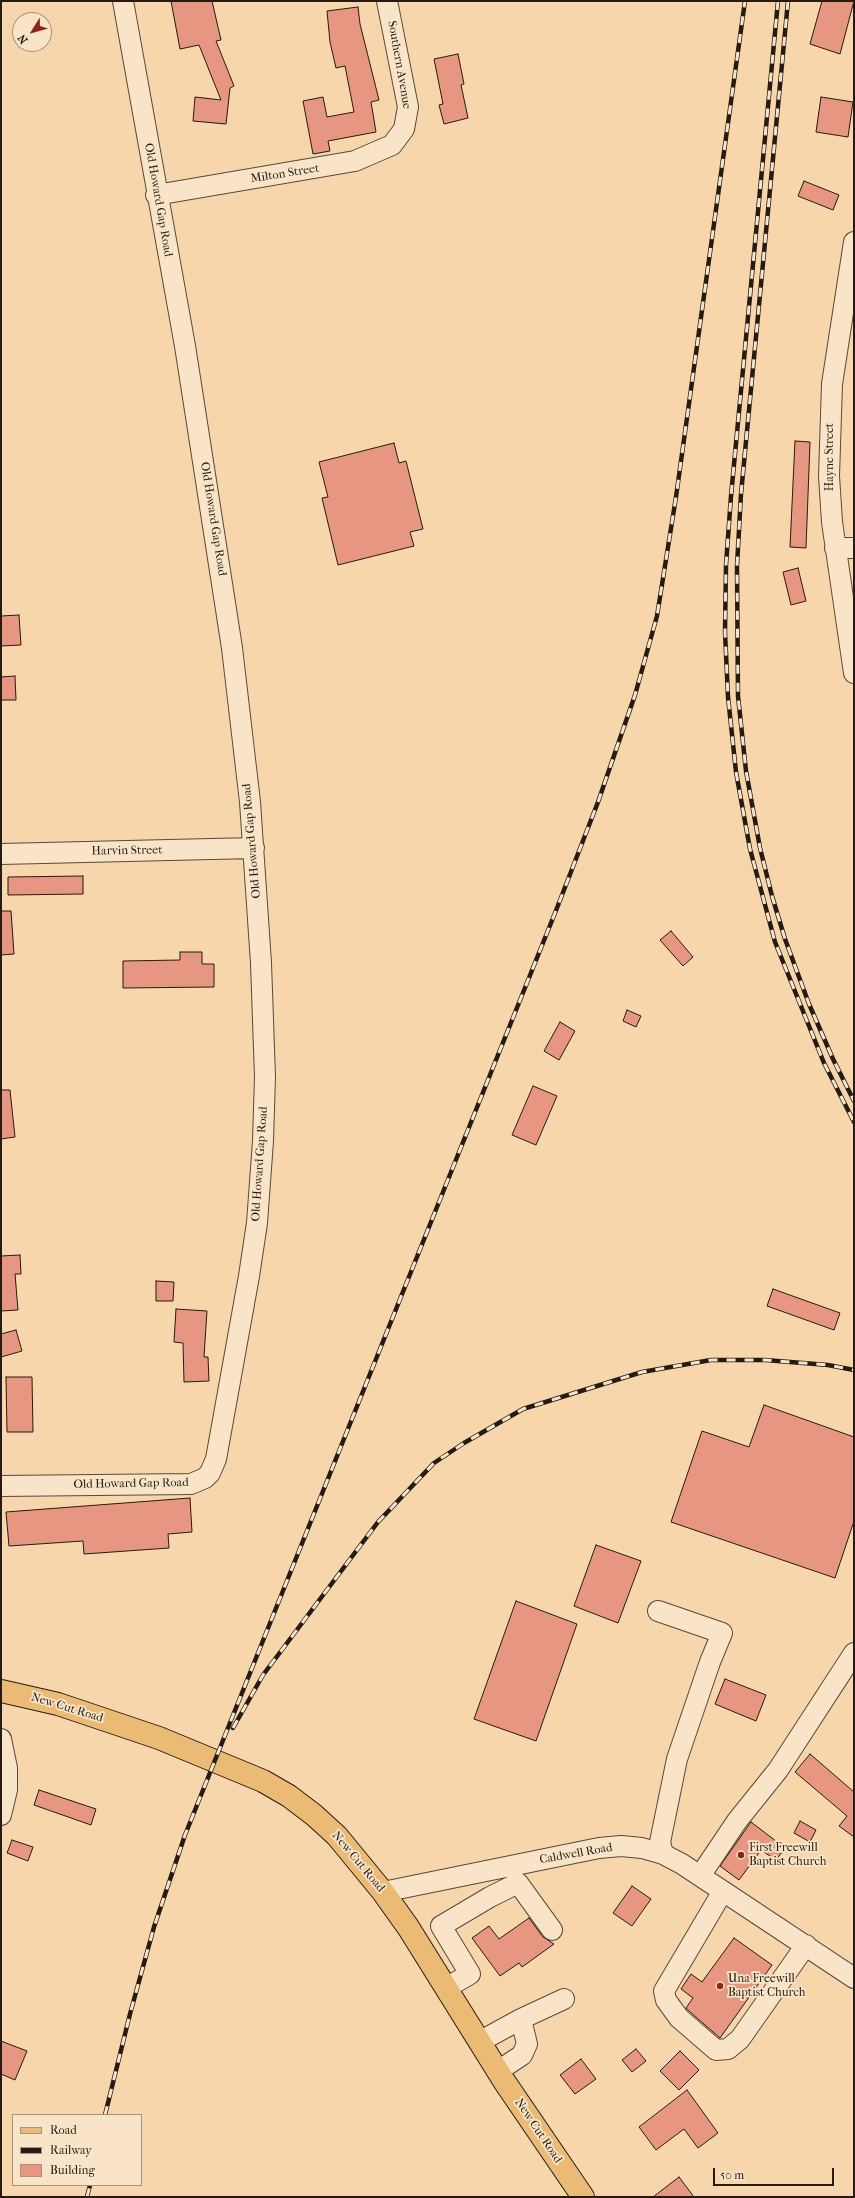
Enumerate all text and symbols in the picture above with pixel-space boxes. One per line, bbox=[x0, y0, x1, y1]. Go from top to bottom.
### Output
north arrow bbox=[12, 12, 52, 52]
street label: Southern Avenue bbox=[384, 20, 414, 110]
text: N bbox=[15, 32, 31, 46]
street label: Old Howard Gap Road bbox=[141, 142, 175, 258]
street label: Milton Street bbox=[250, 161, 320, 187]
street label: Hayne Street bbox=[823, 423, 837, 491]
street label: Old Howard Gap Road bbox=[197, 461, 229, 577]
street label: Old Howard Gap Road bbox=[240, 783, 264, 899]
street label: Harvin Street bbox=[91, 843, 163, 859]
street label: Old Howard Gap Road bbox=[249, 1106, 271, 1222]
street label: Old Howard Gap Road bbox=[73, 1476, 189, 1492]
street label: New Cut Road bbox=[29, 1690, 105, 1726]
street label: New Cut Road bbox=[329, 1829, 387, 1895]
street label: Caldwell Road bbox=[538, 1840, 614, 1868]
place label: First Freewill Baptist Church bbox=[749, 1841, 826, 1869]
marker: First Freewill Baptist Church bbox=[736, 1850, 746, 1860]
place label: Una Freewill Baptist Church bbox=[728, 1972, 805, 2000]
marker: Una Freewill Baptist Church bbox=[715, 1981, 725, 1991]
street label: New Cut Road bbox=[511, 2096, 565, 2166]
legend bbox=[12, 2114, 142, 2186]
text: Road bbox=[50, 2123, 77, 2137]
text: Railway bbox=[50, 2143, 92, 2157]
scale bar bbox=[715, 2160, 836, 2186]
text: Building bbox=[50, 2163, 95, 2177]
text: 50 m bbox=[720, 2168, 744, 2182]

